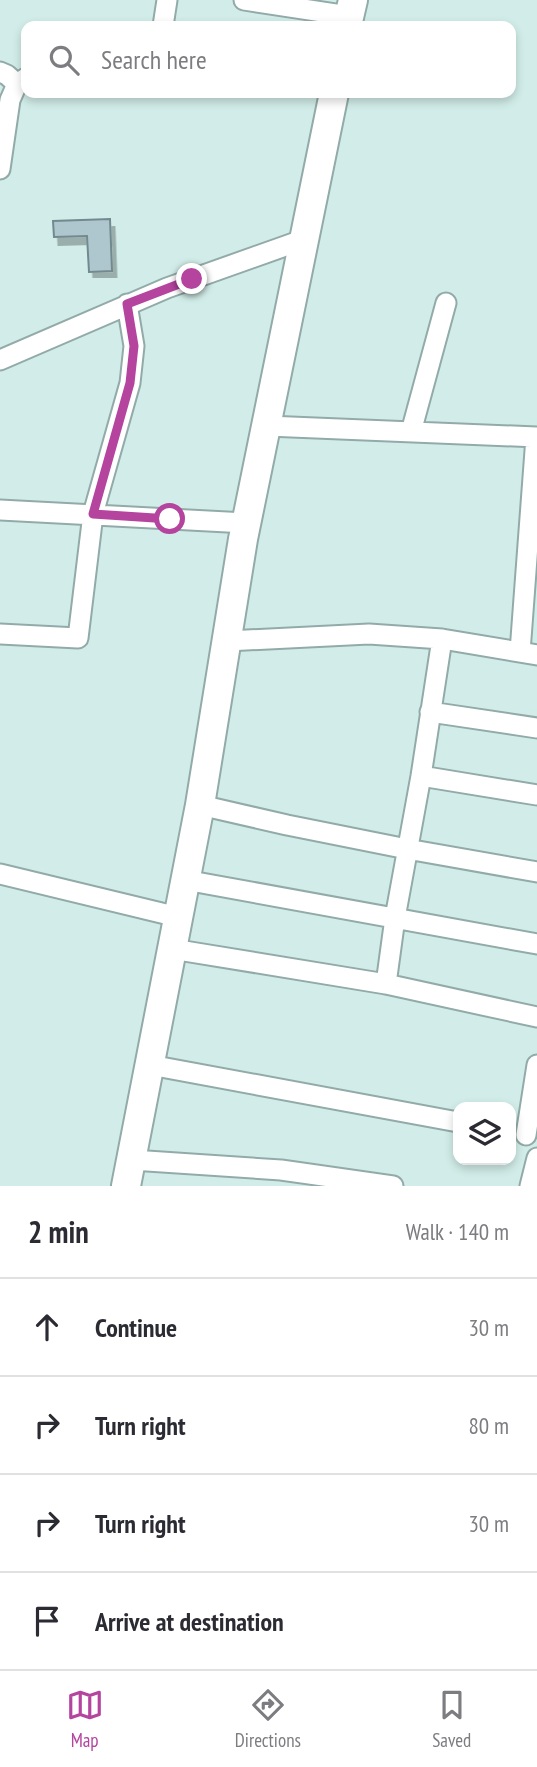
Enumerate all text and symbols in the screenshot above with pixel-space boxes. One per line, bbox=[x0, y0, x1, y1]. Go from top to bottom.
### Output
search box bbox=[21, 21, 516, 98]
icon: search bbox=[45, 41, 83, 79]
text: Search here bbox=[101, 43, 207, 76]
route end bbox=[176, 263, 207, 294]
route start bbox=[154, 503, 185, 534]
map controls bbox=[453, 1102, 516, 1165]
button: layers bbox=[453, 1102, 516, 1165]
text: 2 min bbox=[28, 1212, 89, 1251]
text: Walk · 140 m bbox=[406, 1217, 509, 1246]
icon: ahead bbox=[28, 1308, 66, 1346]
text: Continue bbox=[95, 1311, 177, 1344]
text: 30 m bbox=[468, 1313, 509, 1342]
icon: right bbox=[28, 1406, 66, 1444]
text: Turn right bbox=[95, 1409, 186, 1442]
text: 80 m bbox=[468, 1411, 509, 1440]
icon: right bbox=[28, 1504, 66, 1542]
text: Turn right bbox=[95, 1507, 186, 1540]
text: 30 m bbox=[468, 1509, 509, 1538]
icon: arrive bbox=[28, 1602, 66, 1640]
text: Arrive at destination bbox=[95, 1605, 284, 1638]
tab: Map bbox=[66, 1686, 104, 1752]
tab: Directions bbox=[235, 1686, 301, 1752]
tab: Saved bbox=[432, 1686, 471, 1752]

